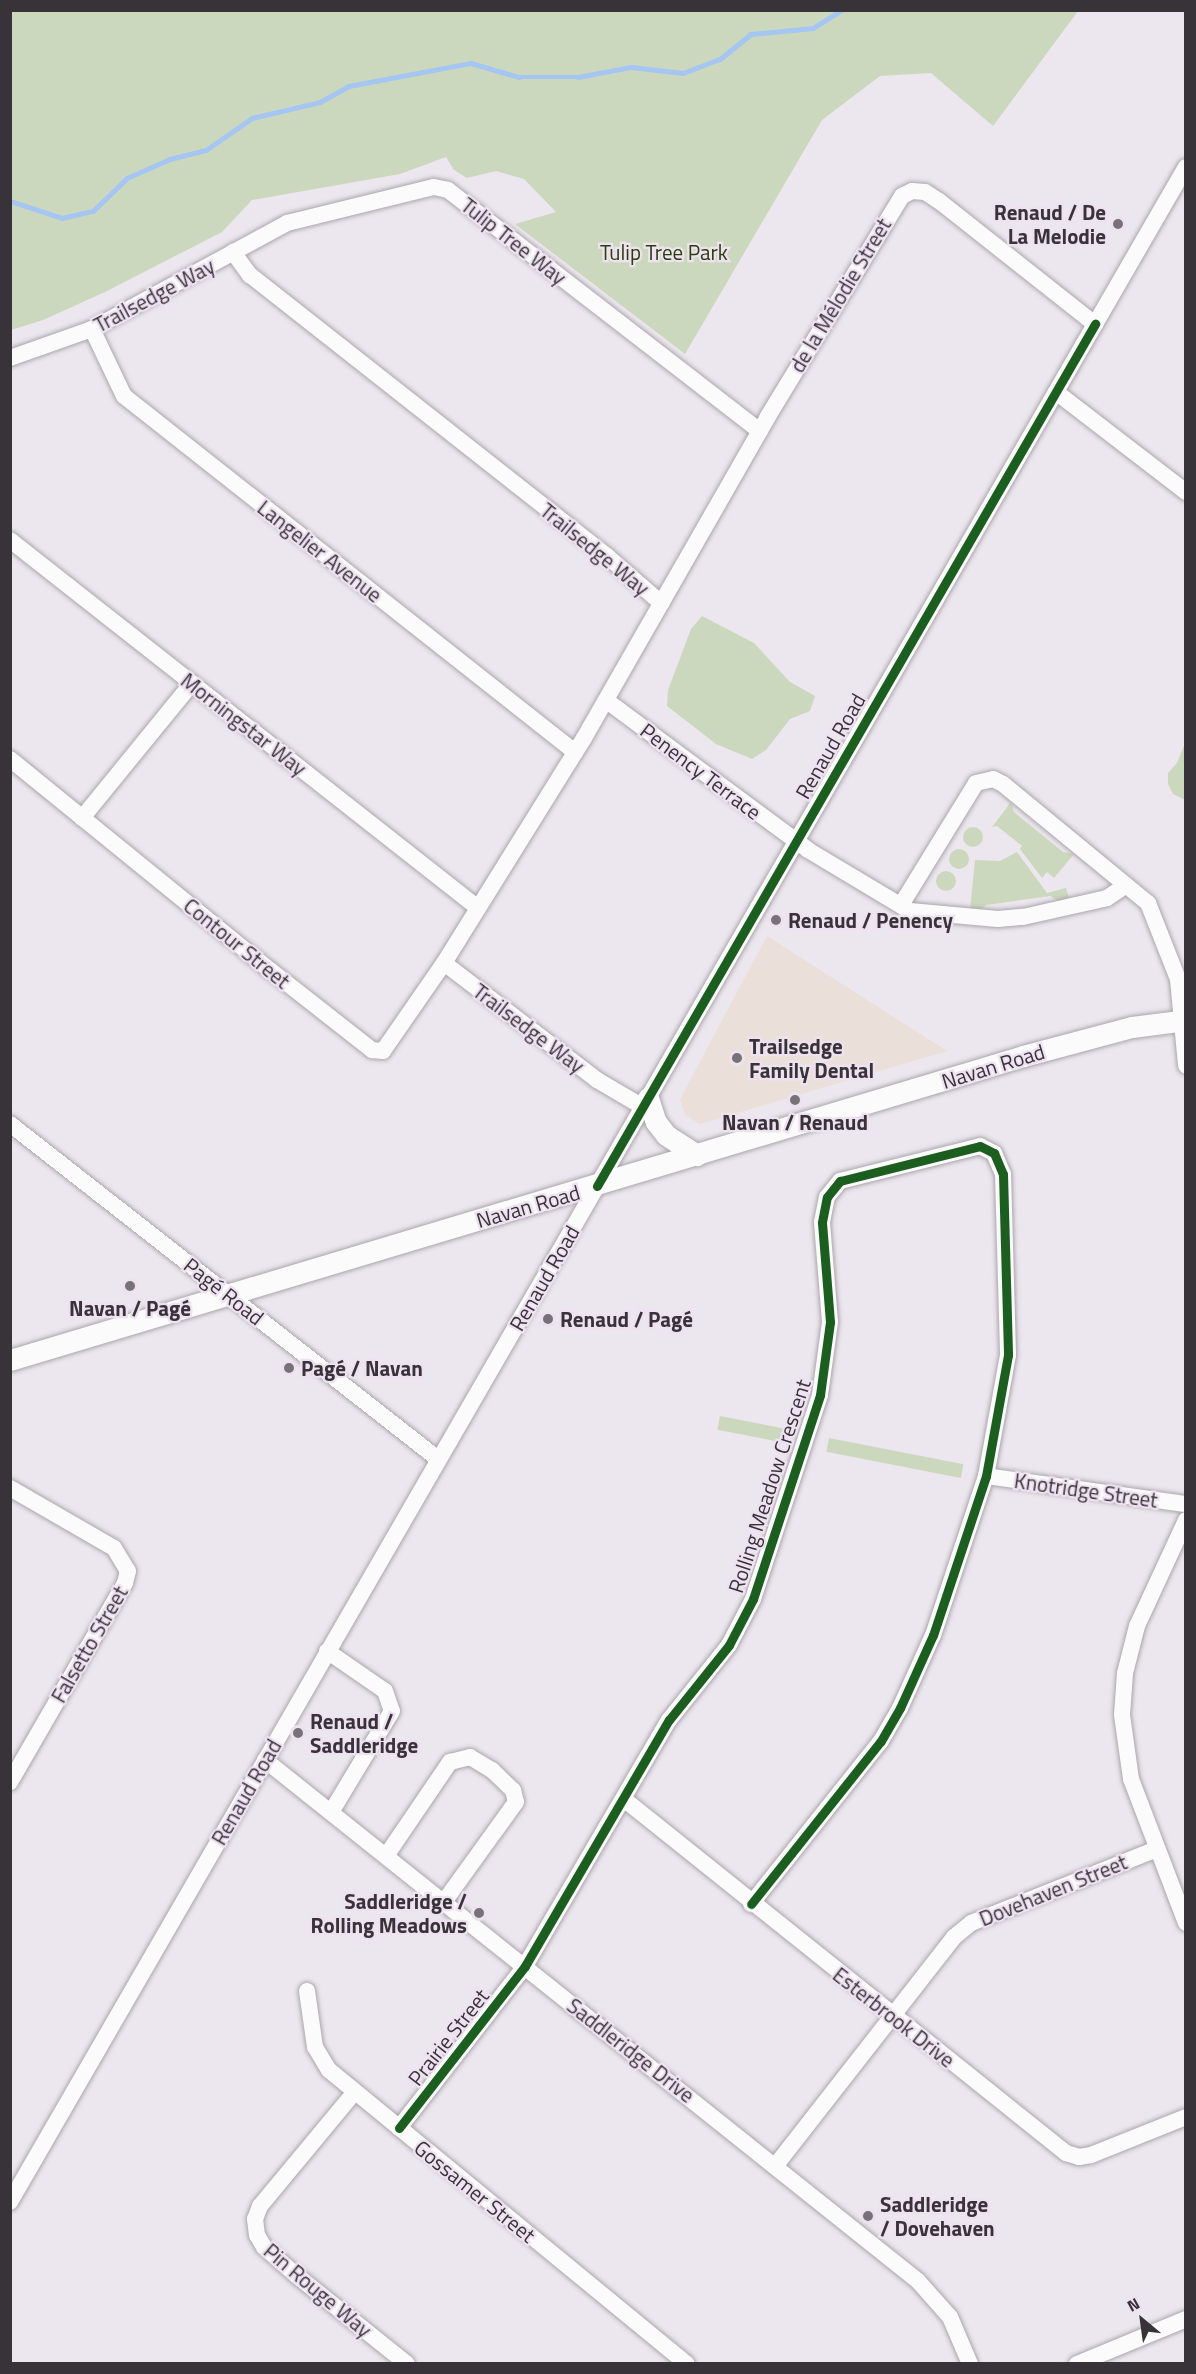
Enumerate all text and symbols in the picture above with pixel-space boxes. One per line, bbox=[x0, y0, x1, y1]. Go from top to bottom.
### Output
street label: Tulip Tree Way bbox=[456, 192, 572, 290]
place label: Renaud / De La Melodie bbox=[994, 199, 1106, 249]
street label: de la Mélodie Street bbox=[784, 213, 896, 377]
marker: Renaud / De La Melodie bbox=[1111, 217, 1125, 231]
park label: Tulip Tree Park bbox=[600, 239, 728, 265]
street label: Trailsedge Way bbox=[89, 253, 219, 337]
street label: Langelier Avenue bbox=[253, 495, 387, 607]
street label: Trailsedge Way bbox=[535, 497, 655, 601]
street label: Morningstar Way bbox=[176, 667, 312, 781]
street label: Renaud Road bbox=[790, 689, 870, 803]
street label: Penency Terrace bbox=[636, 717, 766, 825]
street label: Contour Street bbox=[179, 893, 295, 993]
place label: Renaud / Penency bbox=[788, 907, 953, 933]
marker: Renaud / Penency bbox=[769, 913, 783, 927]
street label: Trailsedge Way bbox=[468, 978, 590, 1078]
place label: Trailsedge Family Dental bbox=[749, 1033, 874, 1083]
street label: Navan Road bbox=[938, 1038, 1048, 1094]
marker: Trailsedge Family Dental bbox=[730, 1051, 744, 1065]
marker: Navan / Renaud bbox=[788, 1093, 802, 1107]
place label: Navan / Renaud bbox=[722, 1109, 868, 1135]
street label: Navan Road bbox=[473, 1179, 583, 1233]
street label: Renaud Road bbox=[504, 1221, 584, 1335]
street label: Pagé Road bbox=[179, 1252, 269, 1330]
marker: Navan / Pagé bbox=[123, 1279, 137, 1293]
place label: Navan / Pagé bbox=[69, 1295, 191, 1321]
place label: Renaud / Pagé bbox=[560, 1306, 693, 1332]
marker: Renaud / Pagé bbox=[541, 1312, 555, 1326]
place label: Pagé / Navan bbox=[301, 1355, 423, 1381]
marker: Pagé / Navan bbox=[282, 1361, 296, 1375]
street label: Rolling Meadow Crescent bbox=[723, 1376, 815, 1596]
street label: Knotridge Street bbox=[1013, 1467, 1159, 1513]
street label: Falsetto Street bbox=[45, 1581, 133, 1707]
place label: Renaud / Saddleridge bbox=[310, 1708, 418, 1758]
marker: Renaud / Saddleridge bbox=[291, 1726, 305, 1740]
street label: Renaud Road bbox=[206, 1735, 286, 1849]
street label: Dovehaven Street bbox=[975, 1849, 1131, 1931]
place label: Saddleridge / Rolling Meadows bbox=[311, 1888, 467, 1938]
marker: Saddleridge / Rolling Meadows bbox=[472, 1906, 486, 1920]
street label: Esterbrook Drive bbox=[828, 1962, 960, 2072]
street label: Prairie Street bbox=[402, 1984, 494, 2090]
street label: Saddleridge Drive bbox=[562, 1993, 700, 2107]
street label: Gossamer Street bbox=[409, 2135, 541, 2247]
place label: Saddleridge / Dovehaven bbox=[880, 2191, 995, 2241]
marker: Saddleridge / Dovehaven bbox=[861, 2209, 875, 2223]
street label: Pin Rouge Way bbox=[259, 2238, 377, 2342]
north arrow bbox=[1112, 2290, 1172, 2350]
text: N bbox=[1123, 2291, 1144, 2317]

